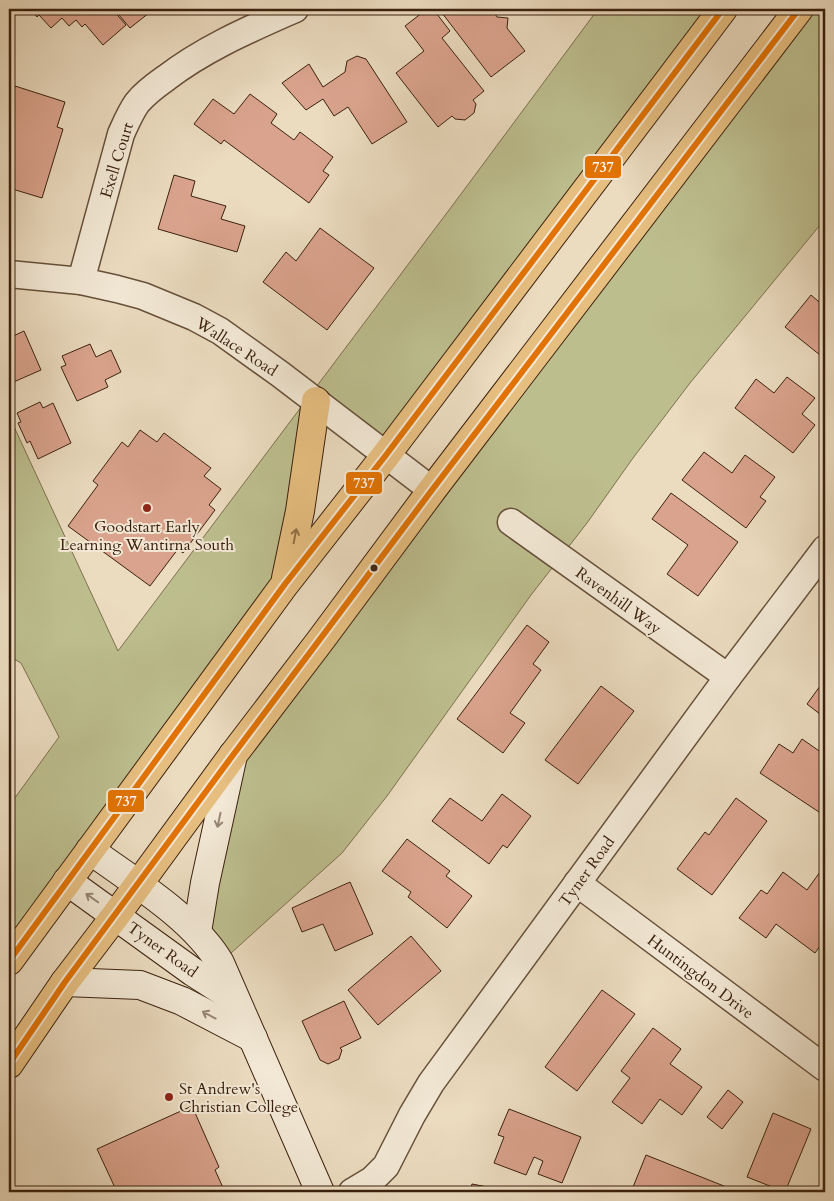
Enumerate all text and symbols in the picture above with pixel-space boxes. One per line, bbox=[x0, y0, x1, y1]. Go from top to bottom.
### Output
street label: Exell Court bbox=[95, 120, 139, 201]
line badge: 737 bbox=[584, 155, 622, 179]
text: 737 bbox=[592, 158, 614, 177]
street label: Wallace Road bbox=[190, 312, 282, 382]
line badge: 737 bbox=[345, 471, 383, 495]
text: 737 bbox=[353, 474, 375, 493]
marker: Goodstart Early Learning Wantirna South bbox=[141, 502, 153, 514]
place label: Goodstart Early Learning Wantirna South bbox=[60, 516, 234, 556]
one-way arrow bbox=[291, 529, 300, 545]
street label: Ravenhill Way bbox=[571, 562, 666, 640]
unlabelled marker bbox=[369, 563, 379, 573]
line badge: 737 bbox=[107, 789, 145, 813]
text: 737 bbox=[115, 792, 137, 811]
one-way arrow bbox=[214, 811, 223, 827]
street label: Tyner Road bbox=[554, 832, 620, 911]
one-way arrow bbox=[85, 893, 99, 903]
street label: Tyner Road bbox=[123, 917, 202, 983]
street label: Huntingdon Drive bbox=[643, 929, 758, 1024]
one-way arrow bbox=[202, 1010, 217, 1020]
place label: St Andrew's Christian College bbox=[179, 1078, 298, 1118]
marker: St Andrew's Christian College bbox=[163, 1091, 175, 1103]

